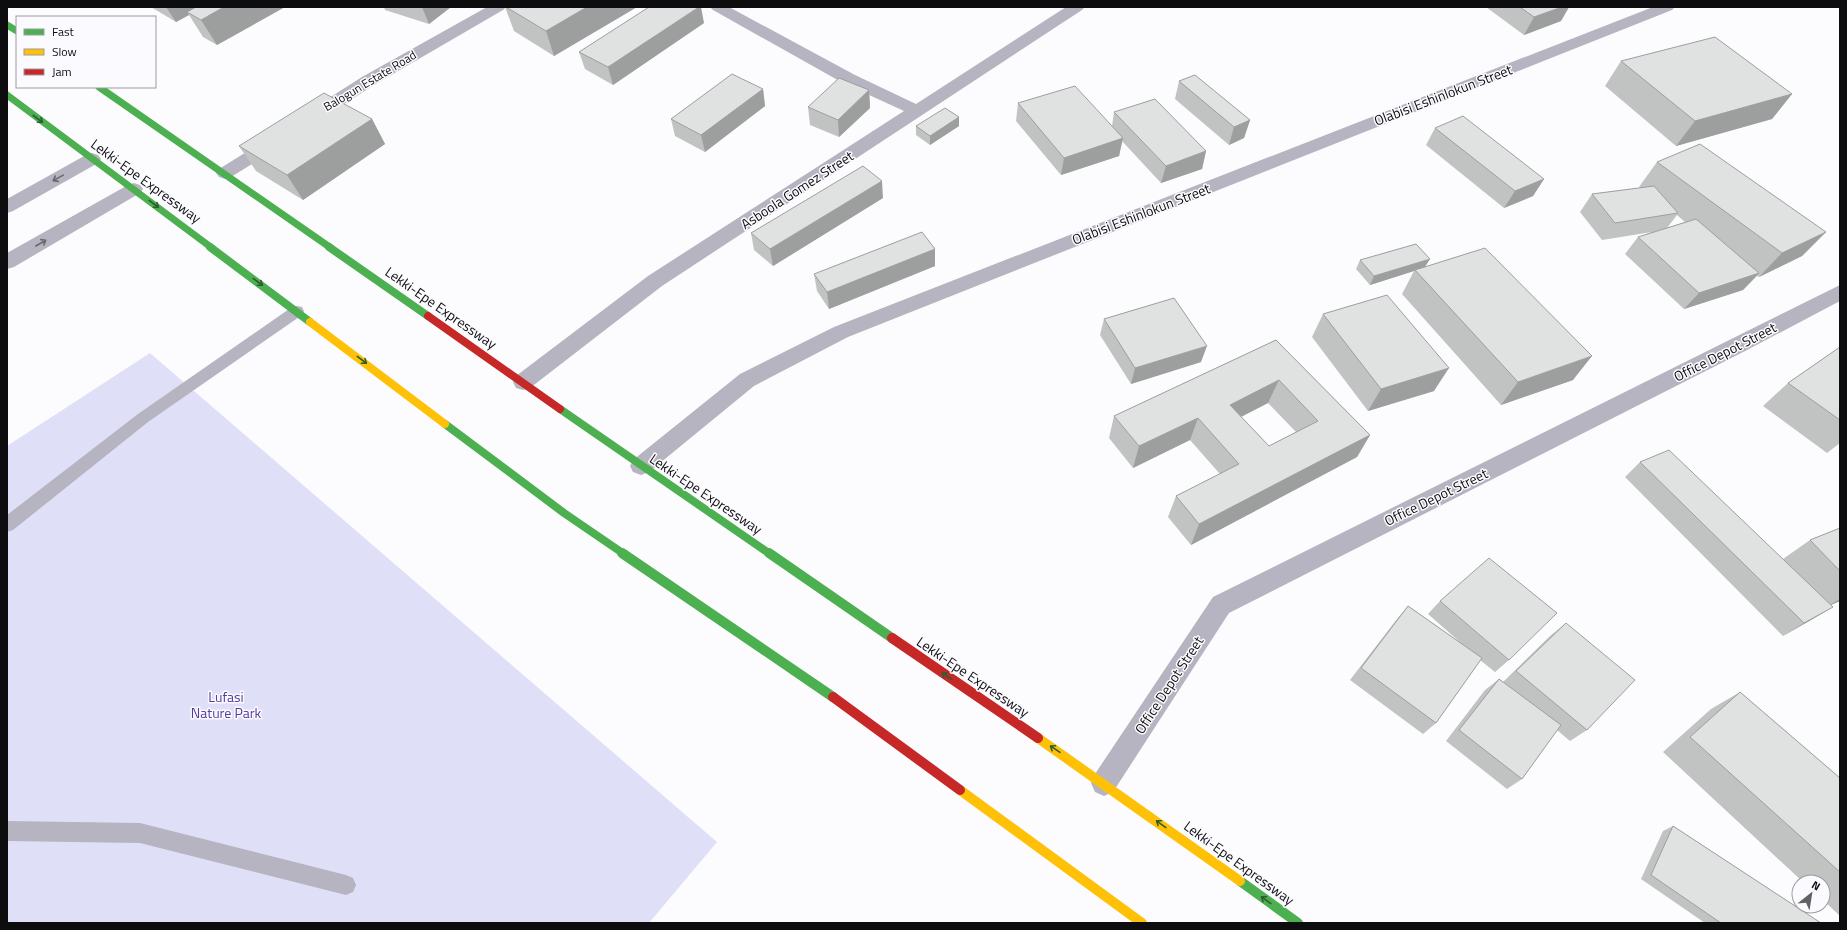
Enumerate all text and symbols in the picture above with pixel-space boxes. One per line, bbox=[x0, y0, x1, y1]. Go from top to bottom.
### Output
legend bbox=[16, 16, 156, 88]
text: Fast bbox=[52, 22, 75, 41]
text: Slow bbox=[52, 42, 77, 61]
street label: Balogun Estate Road bbox=[320, 45, 420, 116]
street label: Olabisi Eshinlokun Street bbox=[1371, 58, 1515, 131]
text: Jam bbox=[52, 62, 72, 81]
one-way arrow bbox=[33, 115, 44, 123]
street label: Lekki-Epe Expressway bbox=[87, 133, 206, 228]
street label: Asboola Gomez Street bbox=[736, 145, 857, 234]
one-way arrow bbox=[52, 175, 64, 183]
street label: Olabisi Eshinlokun Street bbox=[1069, 177, 1213, 250]
one-way arrow bbox=[149, 200, 160, 208]
one-way arrow bbox=[35, 238, 47, 246]
street label: Lekki-Epe Expressway bbox=[381, 261, 502, 354]
one-way arrow bbox=[253, 278, 264, 286]
street label: Office Depot Street bbox=[1670, 317, 1780, 386]
one-way arrow bbox=[356, 356, 367, 364]
street label: Lekki-Epe Expressway bbox=[646, 448, 767, 539]
street label: Office Depot Street bbox=[1381, 462, 1491, 531]
street label: Lekki-Epe Expressway bbox=[913, 631, 1034, 722]
street label: Office Depot Street bbox=[1129, 632, 1208, 738]
one-way arrow bbox=[942, 672, 953, 680]
park label: Lufasi Nature Park bbox=[191, 686, 262, 723]
one-way arrow bbox=[1049, 745, 1060, 754]
street label: Lekki-Epe Expressway bbox=[1180, 815, 1299, 910]
one-way arrow bbox=[1156, 820, 1167, 828]
north arrow bbox=[1791, 874, 1831, 914]
text: N bbox=[1809, 877, 1823, 894]
one-way arrow bbox=[1261, 896, 1272, 904]

